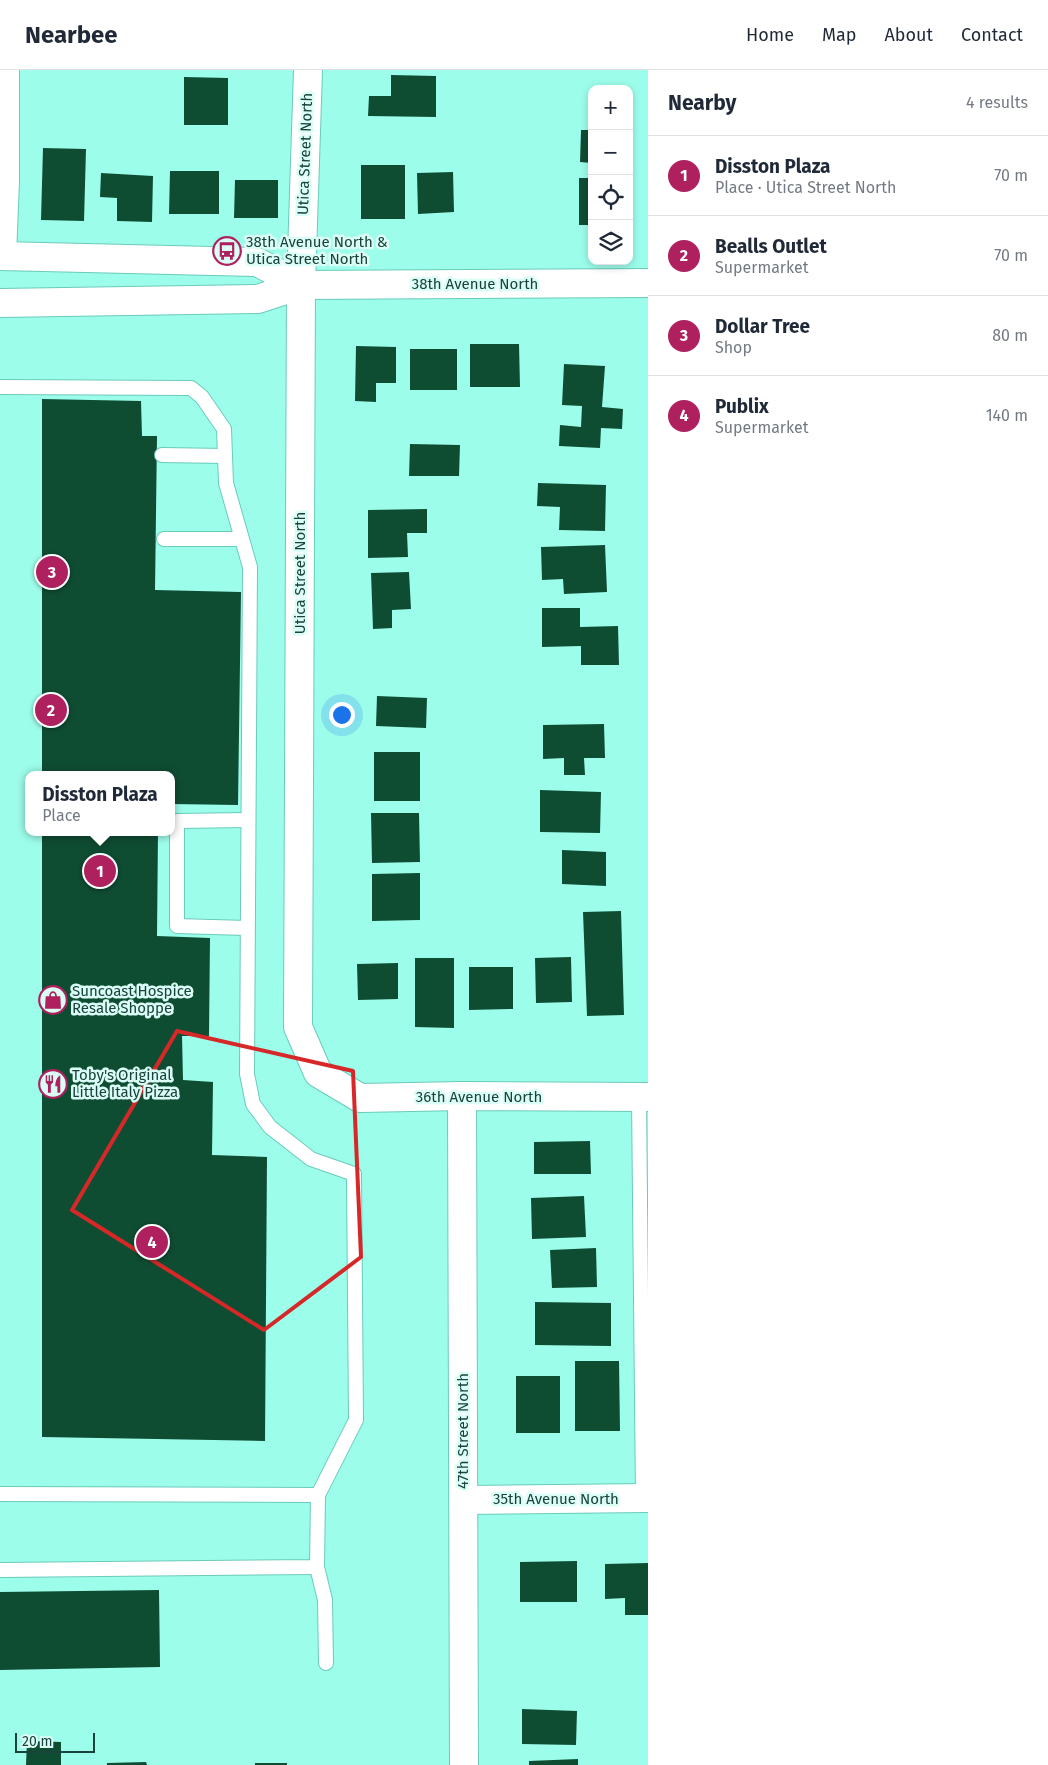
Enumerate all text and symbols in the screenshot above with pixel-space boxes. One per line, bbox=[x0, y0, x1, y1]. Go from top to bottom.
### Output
text: Nearbee bbox=[25, 21, 118, 49]
text: Home bbox=[746, 24, 794, 46]
text: Map bbox=[822, 24, 856, 46]
text: About bbox=[884, 24, 933, 46]
text: Contact bbox=[961, 24, 1023, 46]
map controls bbox=[588, 85, 633, 265]
button: + bbox=[588, 85, 633, 130]
text: Nearby bbox=[668, 90, 736, 116]
street label: Utica Street North bbox=[294, 93, 316, 215]
text: 4 results bbox=[966, 93, 1028, 112]
button: − bbox=[588, 130, 633, 175]
text: Disston Plaza bbox=[715, 155, 831, 178]
text: 1 bbox=[680, 166, 688, 185]
text: 70 m bbox=[994, 166, 1028, 185]
button: locate bbox=[588, 175, 633, 220]
text: Place · Utica Street North bbox=[715, 178, 896, 197]
button: layers bbox=[588, 220, 633, 265]
place label: 38th Avenue North & Utica Street North bbox=[246, 233, 388, 268]
text: Bealls Outlet bbox=[715, 235, 827, 258]
bus stop icon: 38th Avenue North & Utica Street North bbox=[212, 236, 242, 266]
text: 2 bbox=[680, 246, 688, 265]
text: 70 m bbox=[994, 246, 1028, 265]
text: Supermarket bbox=[715, 258, 809, 277]
street label: 38th Avenue North bbox=[412, 275, 538, 293]
text: Dollar Tree bbox=[715, 315, 810, 338]
text: 3 bbox=[680, 326, 688, 345]
text: 80 m bbox=[992, 326, 1028, 345]
text: Shop bbox=[715, 338, 752, 357]
text: Publix bbox=[715, 395, 769, 418]
text: 4 bbox=[679, 406, 689, 425]
text: 140 m bbox=[986, 406, 1028, 425]
text: Supermarket bbox=[715, 418, 809, 437]
street label: Utica Street North bbox=[291, 512, 309, 634]
pin: 3 bbox=[36, 553, 68, 591]
pin: 2 bbox=[35, 691, 67, 729]
your location bbox=[329, 702, 355, 728]
popup bbox=[25, 771, 175, 836]
text: Disston Plaza bbox=[42, 783, 158, 806]
text: Place bbox=[42, 806, 81, 825]
pin: 1 bbox=[84, 852, 116, 890]
place label: Suncoast Hospice Resale Shoppe bbox=[72, 982, 192, 1017]
shop icon: Suncoast Hospice Resale Shoppe bbox=[38, 985, 68, 1015]
place label: Toby's Original Little Italy Pizza bbox=[72, 1066, 178, 1101]
restaurant icon: Toby's Original Little Italy Pizza bbox=[38, 1069, 68, 1099]
street label: 36th Avenue North bbox=[416, 1088, 542, 1106]
pin: 4 bbox=[136, 1223, 168, 1261]
street label: 47th Street North bbox=[454, 1373, 472, 1489]
street label: 35th Avenue North bbox=[493, 1490, 619, 1508]
scale bar bbox=[15, 1730, 95, 1753]
text: 20 m bbox=[22, 1733, 52, 1750]

